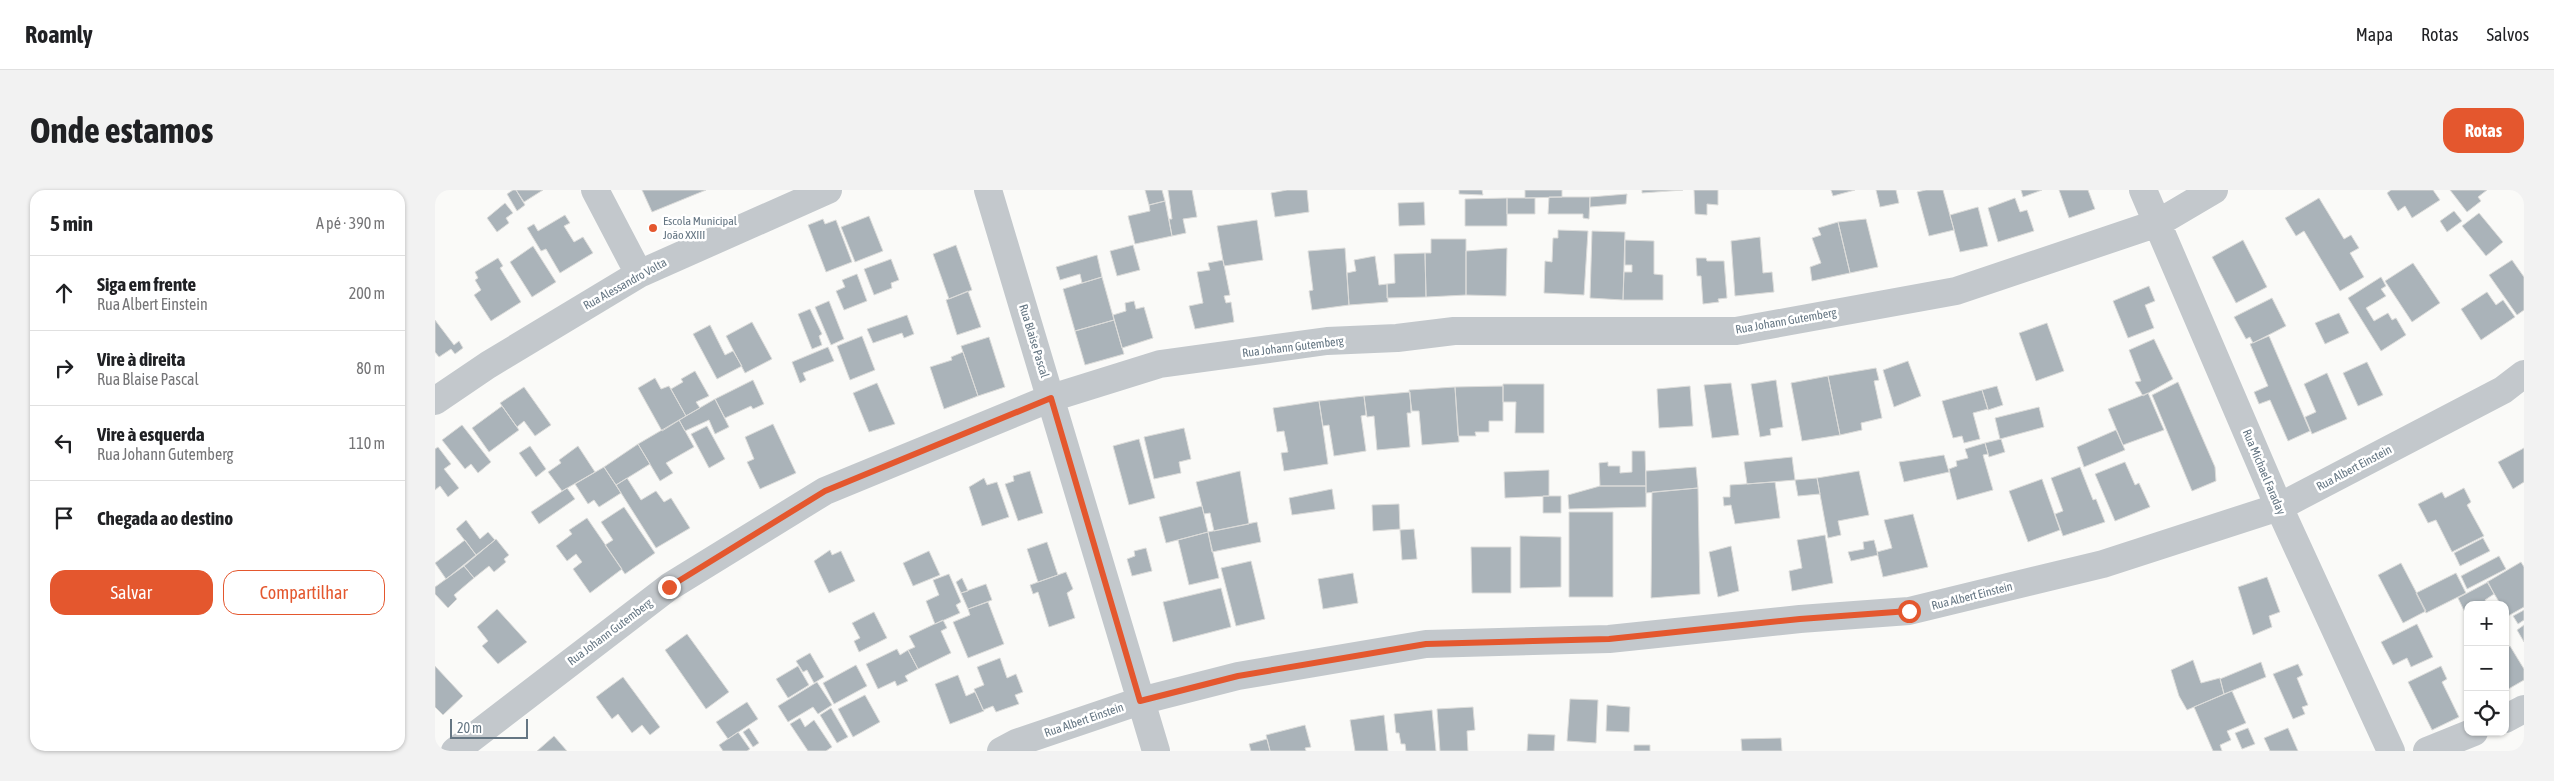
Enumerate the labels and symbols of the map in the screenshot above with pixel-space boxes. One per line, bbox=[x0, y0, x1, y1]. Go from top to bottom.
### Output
place label: Escola Municipal João XXIII bbox=[663, 214, 738, 242]
marker: Escola Municipal João XXIII bbox=[647, 222, 659, 234]
street label: Rua Alessandro Volta bbox=[581, 255, 669, 313]
street label: Rua Blaise Pascal bbox=[1016, 303, 1052, 380]
street label: Rua Johann Gutemberg bbox=[1734, 305, 1838, 337]
street label: Rua Johann Gutemberg bbox=[1241, 334, 1345, 360]
street label: Rua Michael Faraday bbox=[2240, 427, 2288, 517]
street label: Rua Albert Einstein bbox=[2314, 442, 2394, 494]
route end bbox=[658, 576, 681, 599]
street label: Rua Albert Einstein bbox=[1930, 579, 2014, 613]
street label: Rua Johann Gutemberg bbox=[565, 595, 656, 668]
route start bbox=[1898, 600, 1921, 623]
street label: Rua Albert Einstein bbox=[1042, 700, 1126, 740]
scale bar bbox=[450, 716, 527, 739]

